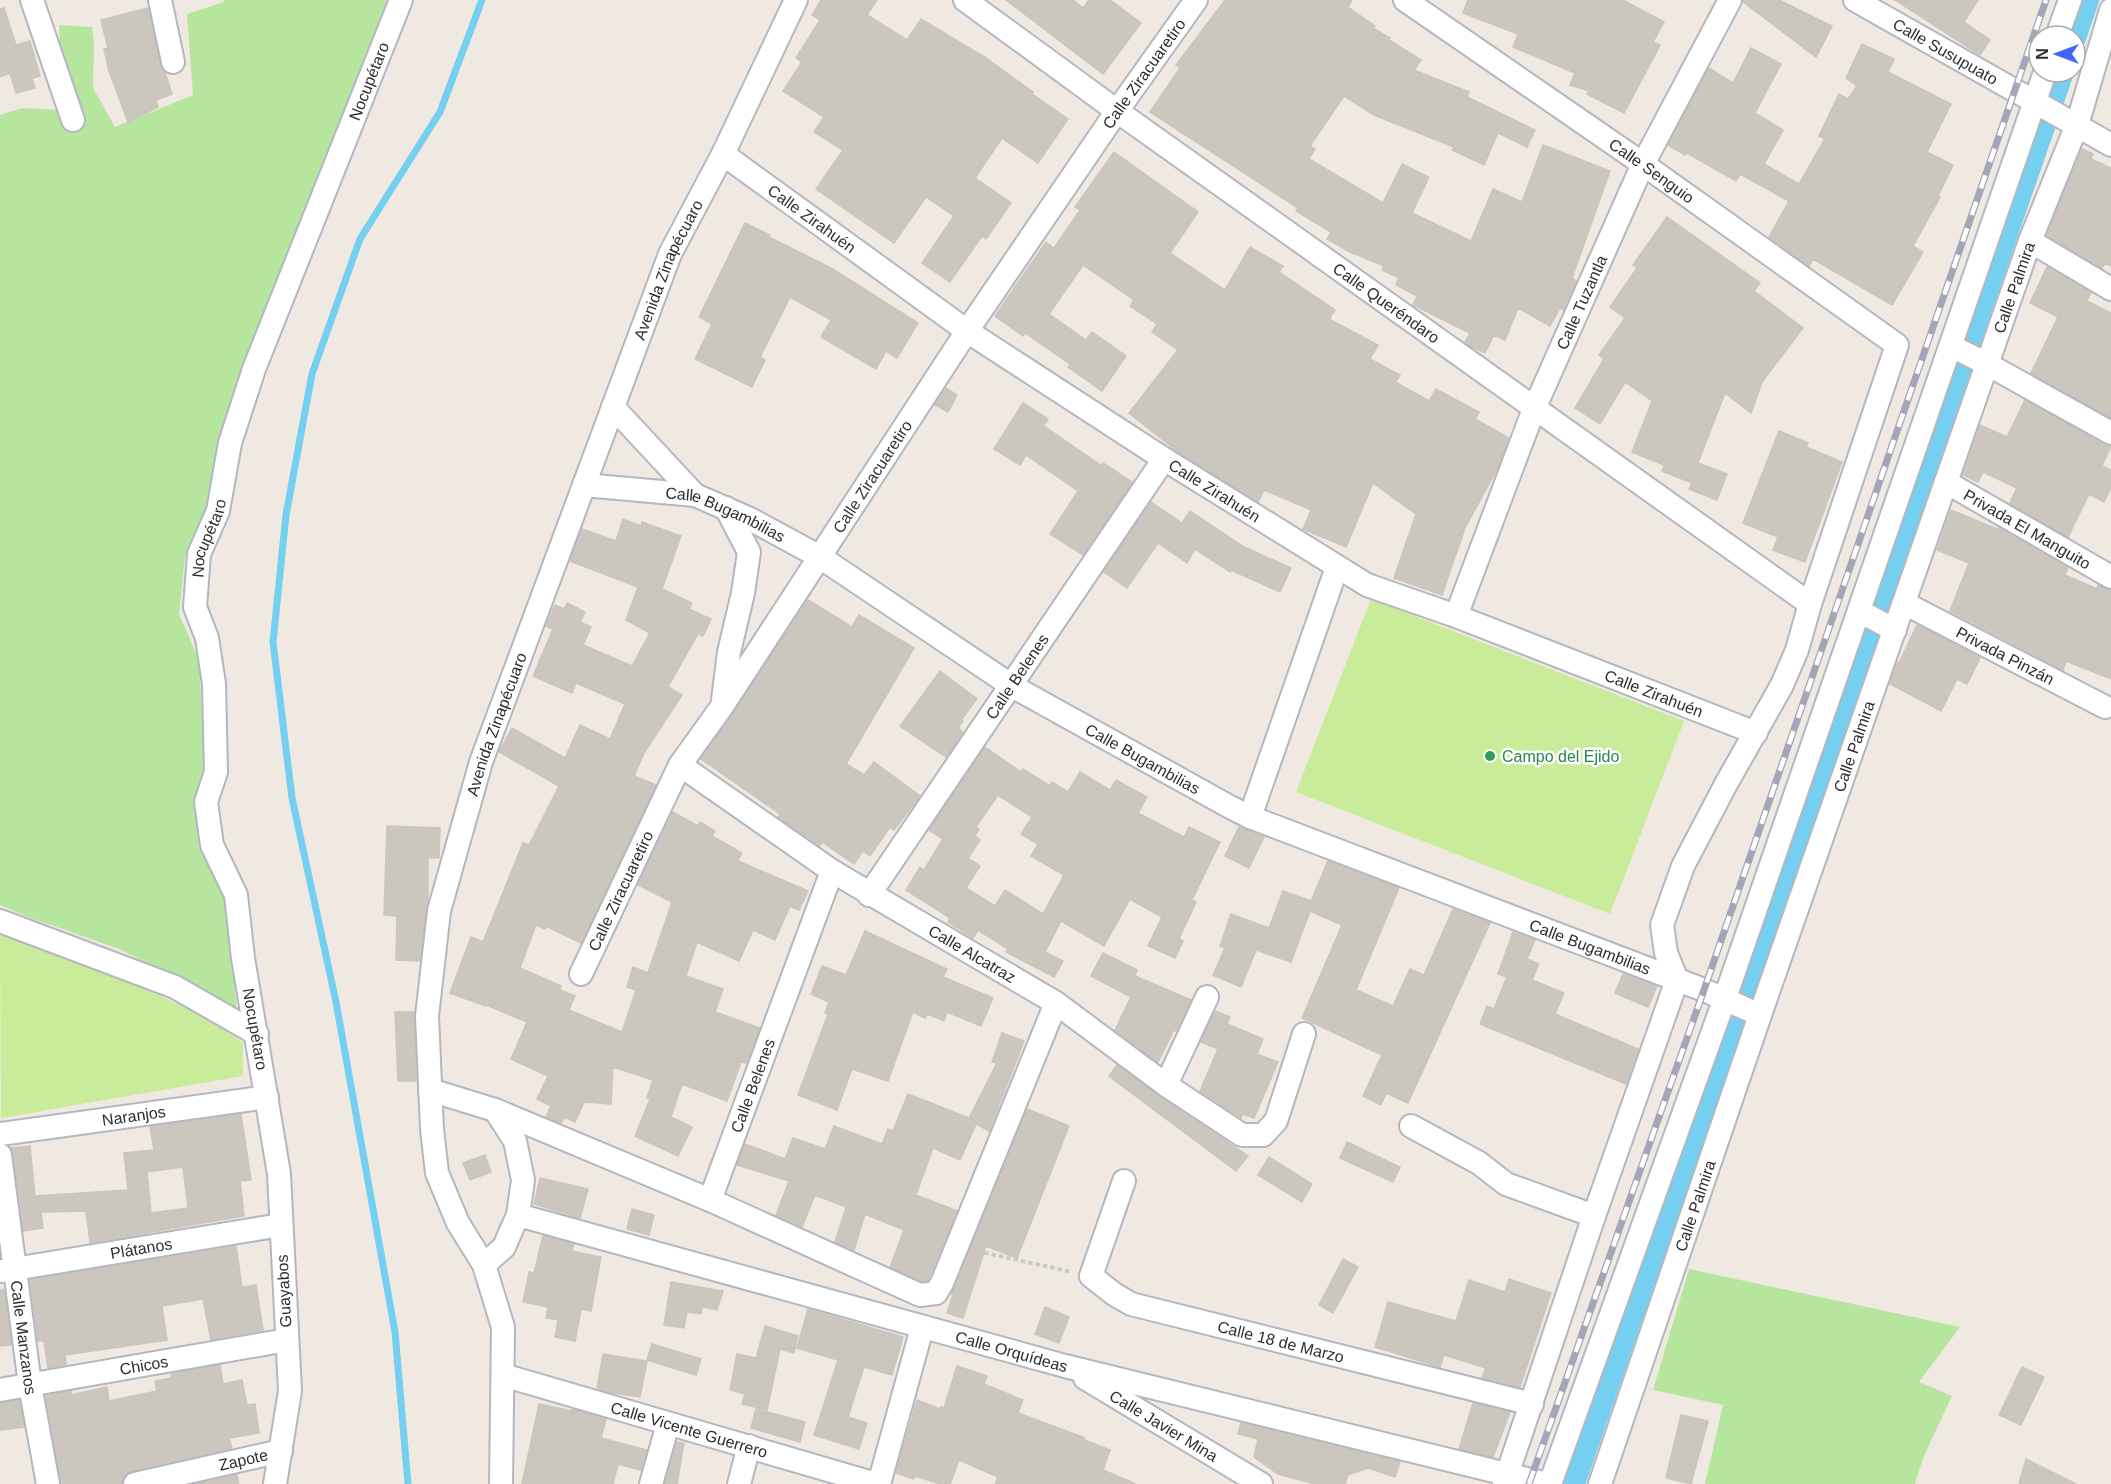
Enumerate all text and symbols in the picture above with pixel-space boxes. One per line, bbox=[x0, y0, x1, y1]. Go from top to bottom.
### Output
street label: Calle Ziracuaretiro bbox=[1099, 15, 1189, 132]
street label: Calle Susupuato bbox=[1890, 15, 2001, 88]
north arrow bbox=[2027, 24, 2087, 84]
street label: Nocupétaro bbox=[345, 39, 392, 123]
text: N bbox=[2034, 48, 2051, 60]
street label: Calle Senguio bbox=[1606, 135, 1698, 206]
street label: Calle Zirahuén bbox=[765, 181, 859, 256]
street label: Avenida Zinapécuaro bbox=[630, 197, 706, 342]
street label: Calle Palmira bbox=[1990, 240, 2038, 335]
street label: Calle Tuzantla bbox=[1553, 252, 1610, 352]
street label: Calle Queréndaro bbox=[1330, 259, 1443, 346]
street label: Calle Ziracuaretiro bbox=[829, 417, 915, 536]
street label: Calle Zirahuén bbox=[1166, 456, 1263, 525]
street label: Calle Bugambilias bbox=[665, 484, 788, 545]
street label: Privada El Manguito bbox=[1961, 486, 2094, 572]
street label: Nocupétaro bbox=[189, 498, 228, 578]
street label: Privada Pinzán bbox=[1954, 623, 2057, 688]
street label: Calle Belenes bbox=[982, 631, 1052, 722]
street label: Avenida Zinapécuaro bbox=[463, 650, 530, 798]
street label: Calle Zirahuén bbox=[1602, 666, 1706, 720]
street label: Calle Palmira bbox=[1830, 699, 1877, 794]
street label: Calle Bugambilias bbox=[1083, 720, 1203, 797]
place label: Campo del Ejido bbox=[1502, 748, 1620, 765]
marker: Campo del Ejido bbox=[1483, 749, 1497, 763]
street label: Calle Ziracuaretiro bbox=[585, 828, 656, 954]
street label: Calle Bugambilias bbox=[1527, 916, 1653, 977]
street label: Calle Alcatraz bbox=[926, 921, 1019, 986]
street label: Nocupétaro bbox=[239, 987, 271, 1071]
street label: Calle Belenes bbox=[727, 1036, 778, 1135]
street label: Naranjos bbox=[101, 1103, 167, 1128]
street label: Calle Palmira bbox=[1672, 1158, 1718, 1254]
street label: Plátanos bbox=[109, 1235, 173, 1262]
street label: Guayabos bbox=[274, 1254, 294, 1328]
street label: Calle Manzanos bbox=[8, 1279, 40, 1396]
street label: Calle 18 de Marzo bbox=[1216, 1317, 1346, 1365]
street label: Calle Orquídeas bbox=[954, 1328, 1070, 1375]
street label: Chicos bbox=[118, 1352, 169, 1378]
street label: Calle Javier Mina bbox=[1107, 1387, 1221, 1464]
street label: Calle Vicente Guerrero bbox=[609, 1398, 770, 1460]
street label: Zapote bbox=[217, 1446, 270, 1473]

